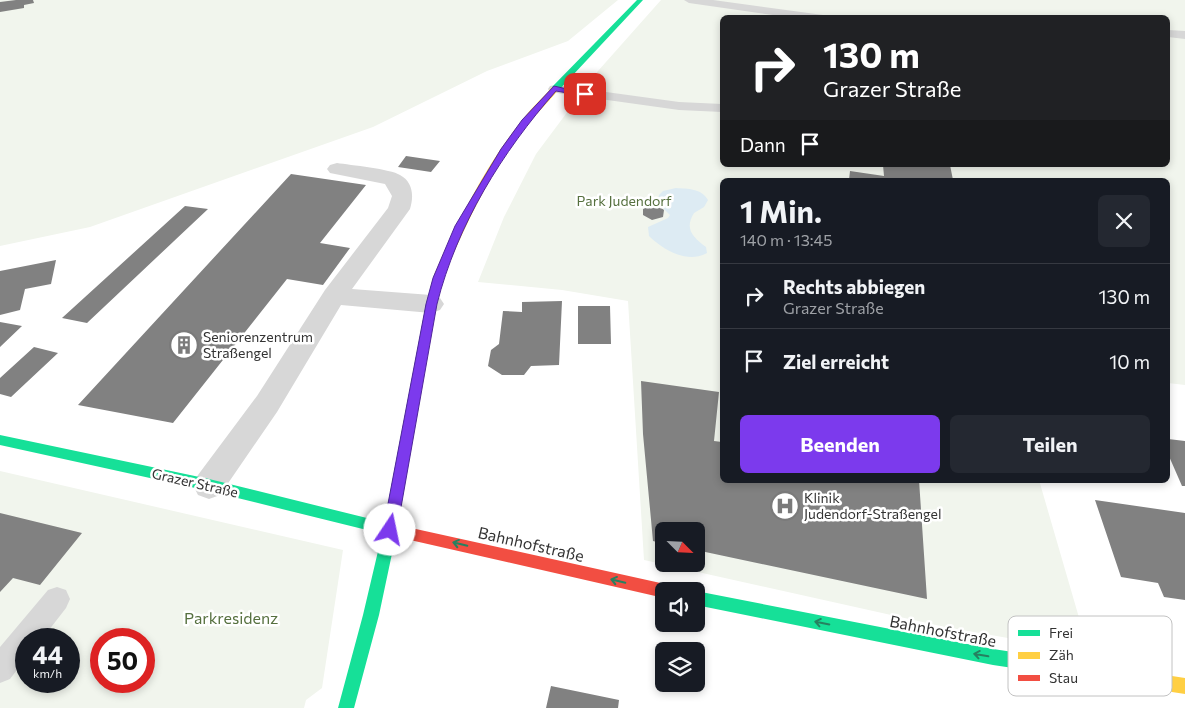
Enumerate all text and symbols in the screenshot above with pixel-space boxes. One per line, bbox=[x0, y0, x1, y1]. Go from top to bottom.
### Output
text: 130 m bbox=[823, 32, 920, 75]
icon: right bbox=[740, 35, 805, 100]
pin bbox=[564, 73, 606, 115]
text: Grazer Straße bbox=[823, 75, 961, 102]
icon: arrive bbox=[571, 80, 599, 108]
icon: arrive bbox=[796, 130, 824, 158]
text: Dann bbox=[740, 133, 786, 156]
park label: Park Judendorf bbox=[577, 192, 672, 209]
text: 1 Min. bbox=[740, 192, 822, 229]
button: close bbox=[1098, 195, 1150, 247]
text: 140 m · 13:45 bbox=[740, 230, 832, 249]
text: Rechts abbiegen bbox=[783, 275, 925, 298]
icon: right bbox=[740, 282, 768, 310]
text: 130 m bbox=[1098, 285, 1150, 308]
text: Grazer Straße bbox=[783, 298, 884, 317]
place label: Seniorenzentrum Straßengel bbox=[203, 328, 313, 361]
building icon: Seniorenzentrum Straßengel bbox=[169, 330, 199, 360]
icon: arrive bbox=[740, 347, 768, 375]
text: Ziel erreicht bbox=[783, 350, 889, 373]
text: 10 m bbox=[1109, 350, 1150, 373]
button: Beenden bbox=[740, 415, 940, 473]
button: Teilen bbox=[950, 415, 1150, 473]
street label: Grazer Straße bbox=[150, 464, 240, 501]
place label: Klinik Judendorf-Straßengel bbox=[804, 489, 941, 522]
hospital icon: Klinik Judendorf-Straßengel bbox=[770, 491, 800, 521]
position arrow bbox=[363, 503, 415, 555]
street label: Bahnhofstraße bbox=[476, 522, 586, 565]
north arrow bbox=[655, 522, 705, 572]
map controls bbox=[655, 522, 705, 692]
one-way arrow bbox=[452, 539, 468, 548]
one-way arrow bbox=[610, 576, 626, 585]
button: sound bbox=[655, 582, 705, 632]
park label: Parkresidenz bbox=[184, 608, 278, 627]
street label: Bahnhofstraße bbox=[888, 611, 998, 650]
legend bbox=[1008, 616, 1172, 696]
one-way arrow bbox=[814, 618, 830, 627]
text: Frei bbox=[1049, 624, 1073, 641]
speed limit sign: 50 bbox=[90, 628, 155, 693]
text: 44 bbox=[32, 639, 63, 669]
button: layers bbox=[655, 642, 705, 692]
text: Zäh bbox=[1049, 646, 1074, 663]
one-way arrow bbox=[974, 649, 990, 659]
text: km/h bbox=[33, 666, 62, 680]
text: Stau bbox=[1049, 669, 1078, 686]

